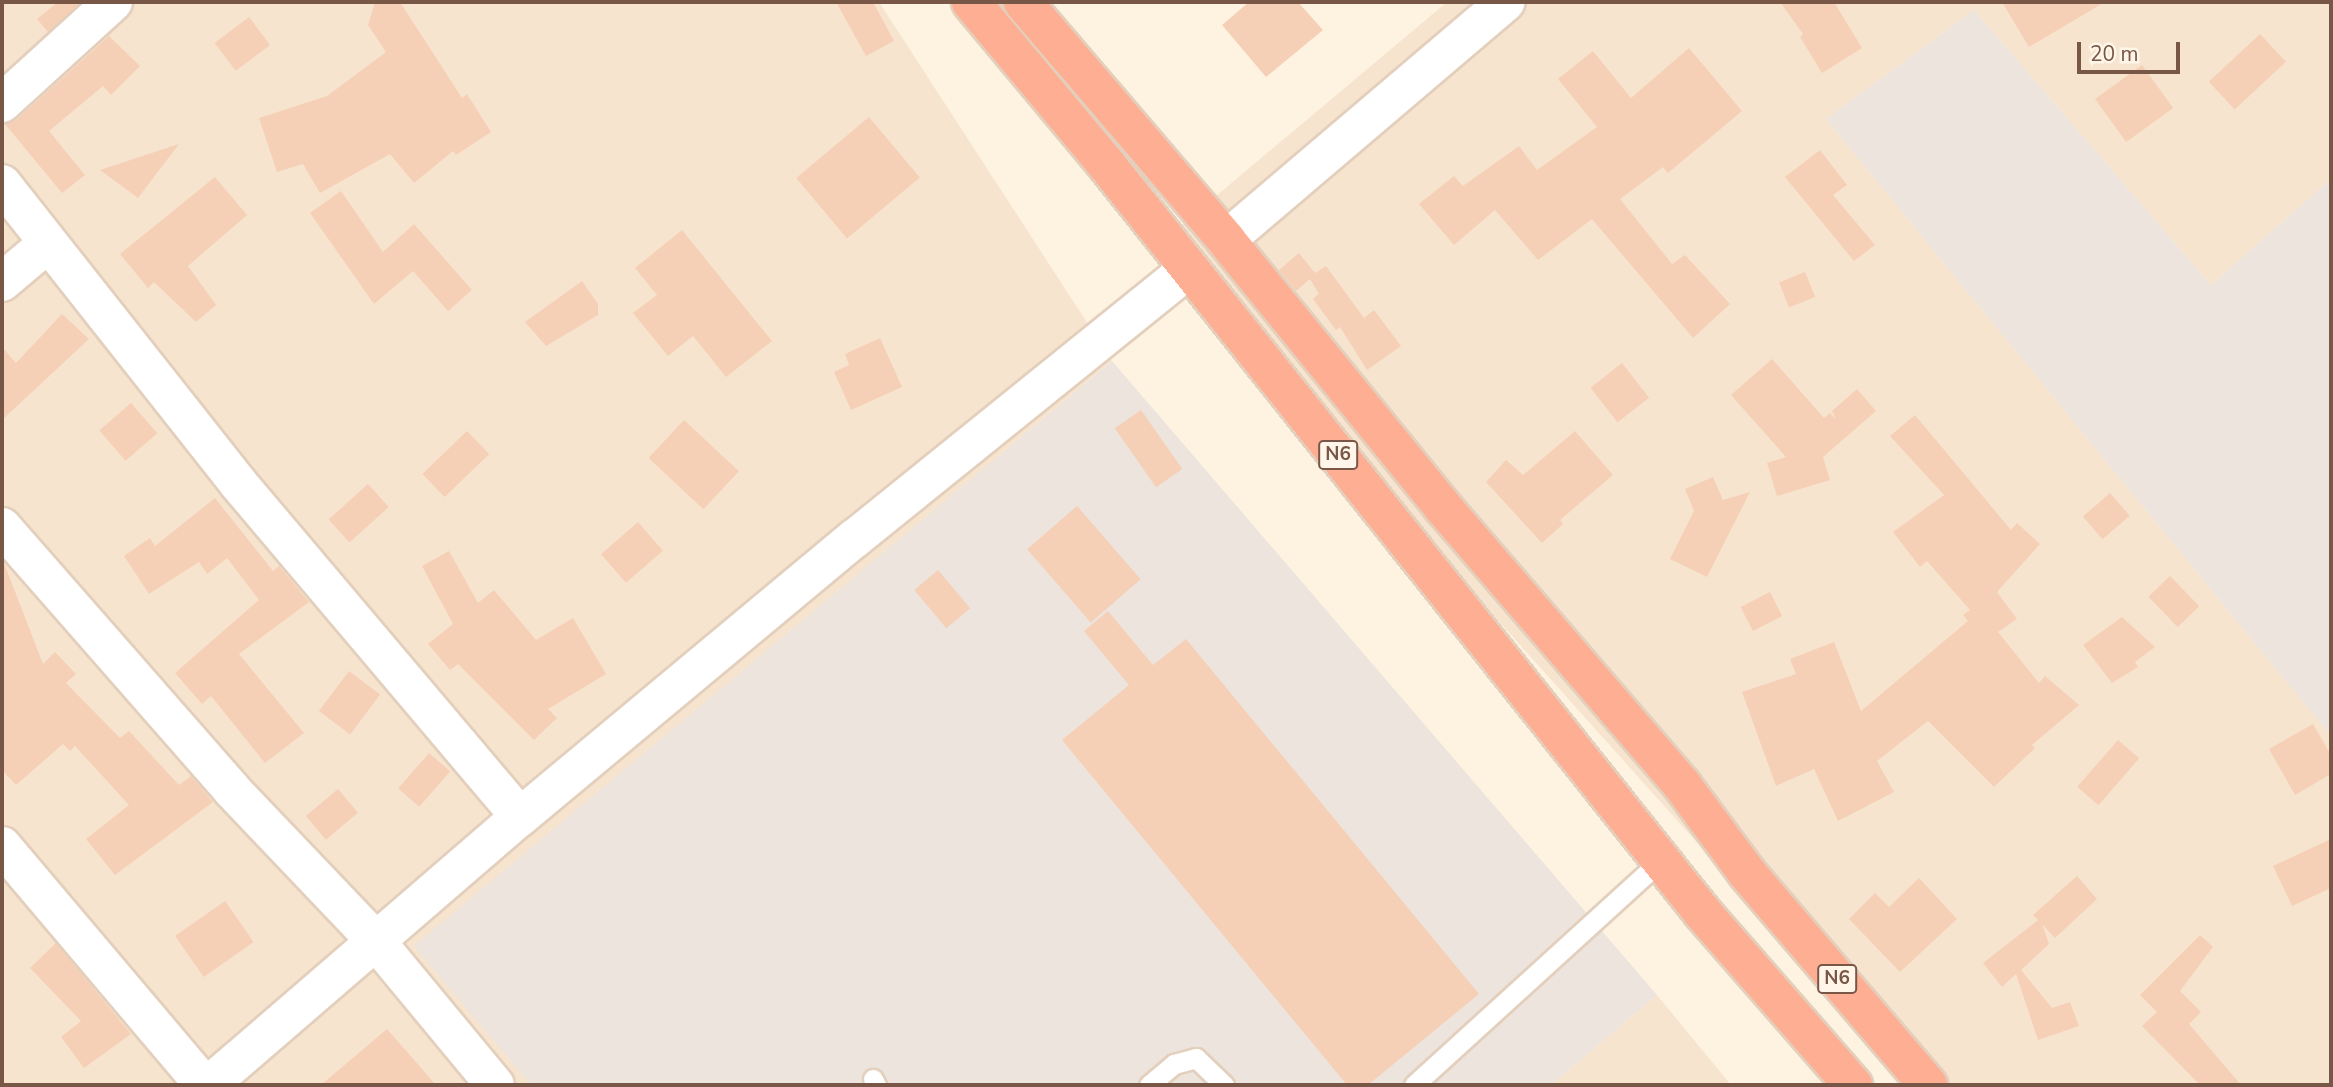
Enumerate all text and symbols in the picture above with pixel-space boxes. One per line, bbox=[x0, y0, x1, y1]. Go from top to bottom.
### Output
scale bar bbox=[2081, 28, 2184, 72]
text: 20 m bbox=[2090, 40, 2139, 68]
road number: N6 bbox=[1317, 440, 1359, 470]
road number: N6 bbox=[1816, 964, 1858, 995]

